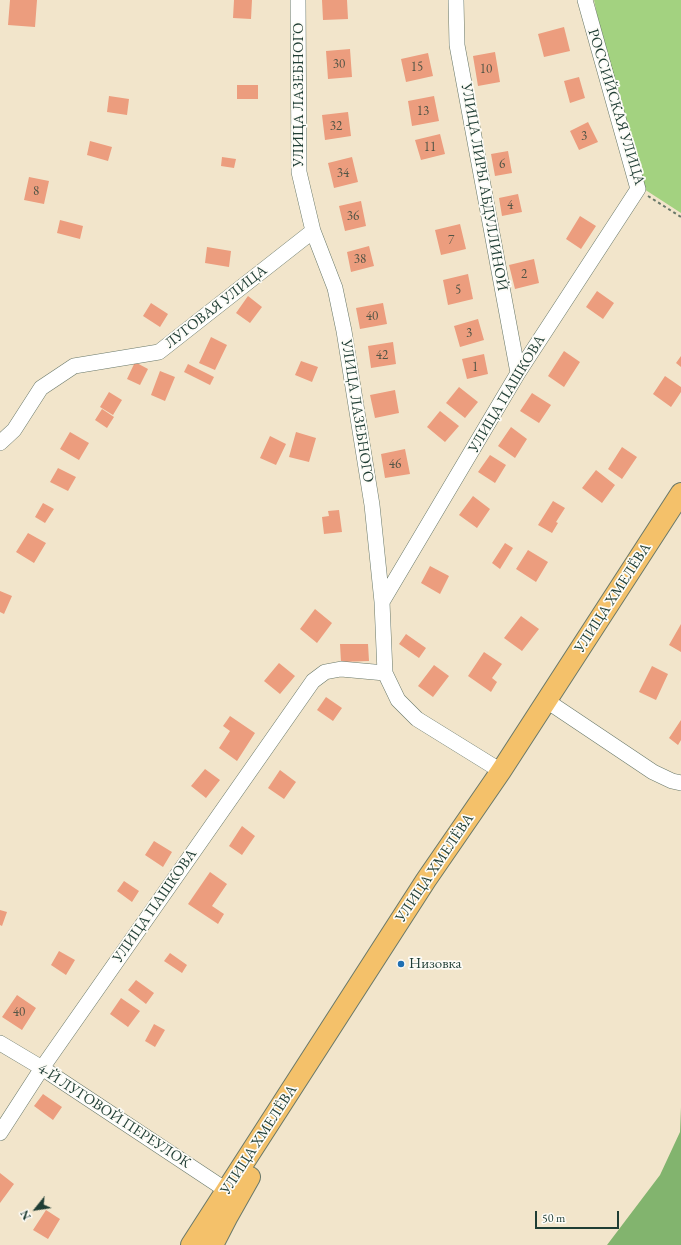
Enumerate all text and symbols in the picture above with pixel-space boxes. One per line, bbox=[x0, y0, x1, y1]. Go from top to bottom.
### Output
street label: УЛИЦА ЛАЗЕБНОГО bbox=[290, 23, 308, 167]
street label: РОССИЙСКАЯ УЛИЦА bbox=[584, 27, 648, 187]
house number: 30 bbox=[333, 56, 345, 72]
house number: 15 bbox=[411, 59, 423, 75]
house number: 10 bbox=[480, 61, 492, 77]
street label: УЛИЦА ЛИРЫ АБДУЛЛИНОЙ bbox=[457, 82, 511, 292]
house number: 13 bbox=[417, 103, 429, 119]
house number: 32 bbox=[330, 118, 342, 134]
house number: 3 bbox=[581, 128, 587, 144]
house number: 11 bbox=[424, 139, 436, 155]
house number: 6 bbox=[499, 156, 505, 172]
house number: 34 bbox=[337, 165, 349, 181]
house number: 8 bbox=[33, 183, 39, 199]
house number: 4 bbox=[507, 197, 513, 213]
house number: 36 bbox=[347, 208, 359, 224]
house number: 7 bbox=[448, 232, 454, 248]
house number: 38 bbox=[354, 251, 366, 267]
street label: ЛУГОВАЯ УЛИЦА bbox=[161, 262, 271, 352]
house number: 2 bbox=[521, 266, 527, 282]
house number: 5 bbox=[455, 282, 461, 298]
house number: 40 bbox=[366, 308, 378, 324]
house number: 3 bbox=[466, 325, 472, 341]
street label: УЛИЦА ПАШКОВА bbox=[465, 332, 549, 456]
street label: УЛИЦА ЛАЗЕБНОГО bbox=[337, 338, 377, 484]
house number: 42 bbox=[376, 347, 388, 363]
house number: 1 bbox=[472, 359, 478, 375]
house number: 46 bbox=[389, 456, 401, 472]
street label: УЛИЦА ХМЕЛЁВА bbox=[571, 540, 655, 656]
street label: УЛИЦА ХМЕЛЁВА bbox=[392, 810, 478, 926]
street label: УЛИЦА ПАШКОВА bbox=[109, 846, 201, 966]
place label: Низовка bbox=[409, 955, 462, 973]
marker: Низовка bbox=[396, 959, 406, 969]
house number: 40 bbox=[13, 1004, 25, 1020]
street label: 4-Й ЛУГОВОЙ ПЕРЕУЛОК bbox=[34, 1060, 194, 1172]
street label: УЛИЦА ХМЕЛЁВА bbox=[217, 1082, 301, 1198]
north arrow bbox=[16, 1189, 56, 1229]
scale bar bbox=[537, 1203, 621, 1229]
text: N bbox=[17, 1208, 34, 1222]
text: 50 m bbox=[542, 1210, 565, 1226]

